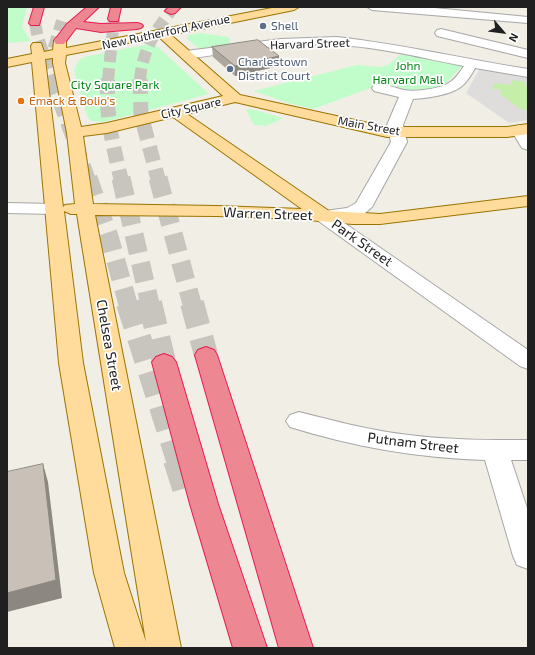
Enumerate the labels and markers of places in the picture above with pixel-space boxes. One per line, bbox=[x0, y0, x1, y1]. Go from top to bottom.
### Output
place label: Shell bbox=[271, 19, 298, 33]
marker: Shell bbox=[258, 21, 268, 31]
place label: Charlestown District Court bbox=[238, 55, 310, 83]
marker: Charlestown District Court bbox=[225, 64, 235, 74]
place label: Emack & Bolio's bbox=[29, 94, 115, 108]
marker: Emack & Bolio's bbox=[16, 96, 26, 106]

